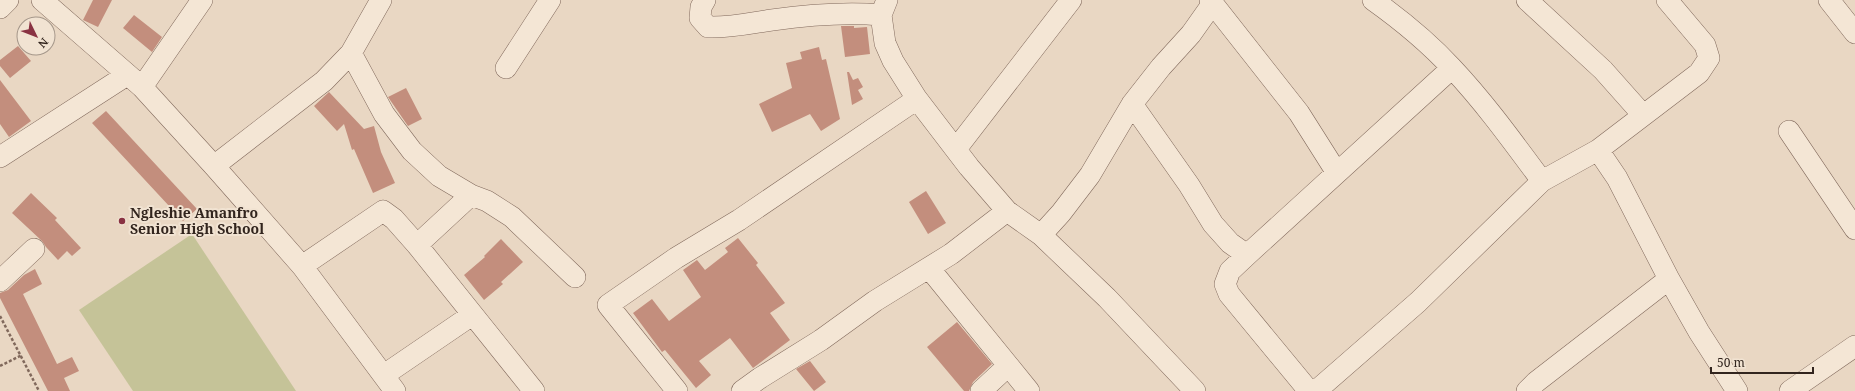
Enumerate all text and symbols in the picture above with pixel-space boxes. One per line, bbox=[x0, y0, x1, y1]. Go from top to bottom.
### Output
north arrow bbox=[16, 16, 56, 56]
text: N bbox=[35, 35, 52, 52]
place label: Ngleshie Amanfro Senior High School bbox=[130, 203, 264, 238]
marker: Ngleshie Amanfro Senior High School bbox=[117, 216, 127, 226]
scale bar bbox=[1711, 349, 1813, 375]
text: 50 m bbox=[1717, 354, 1745, 371]

